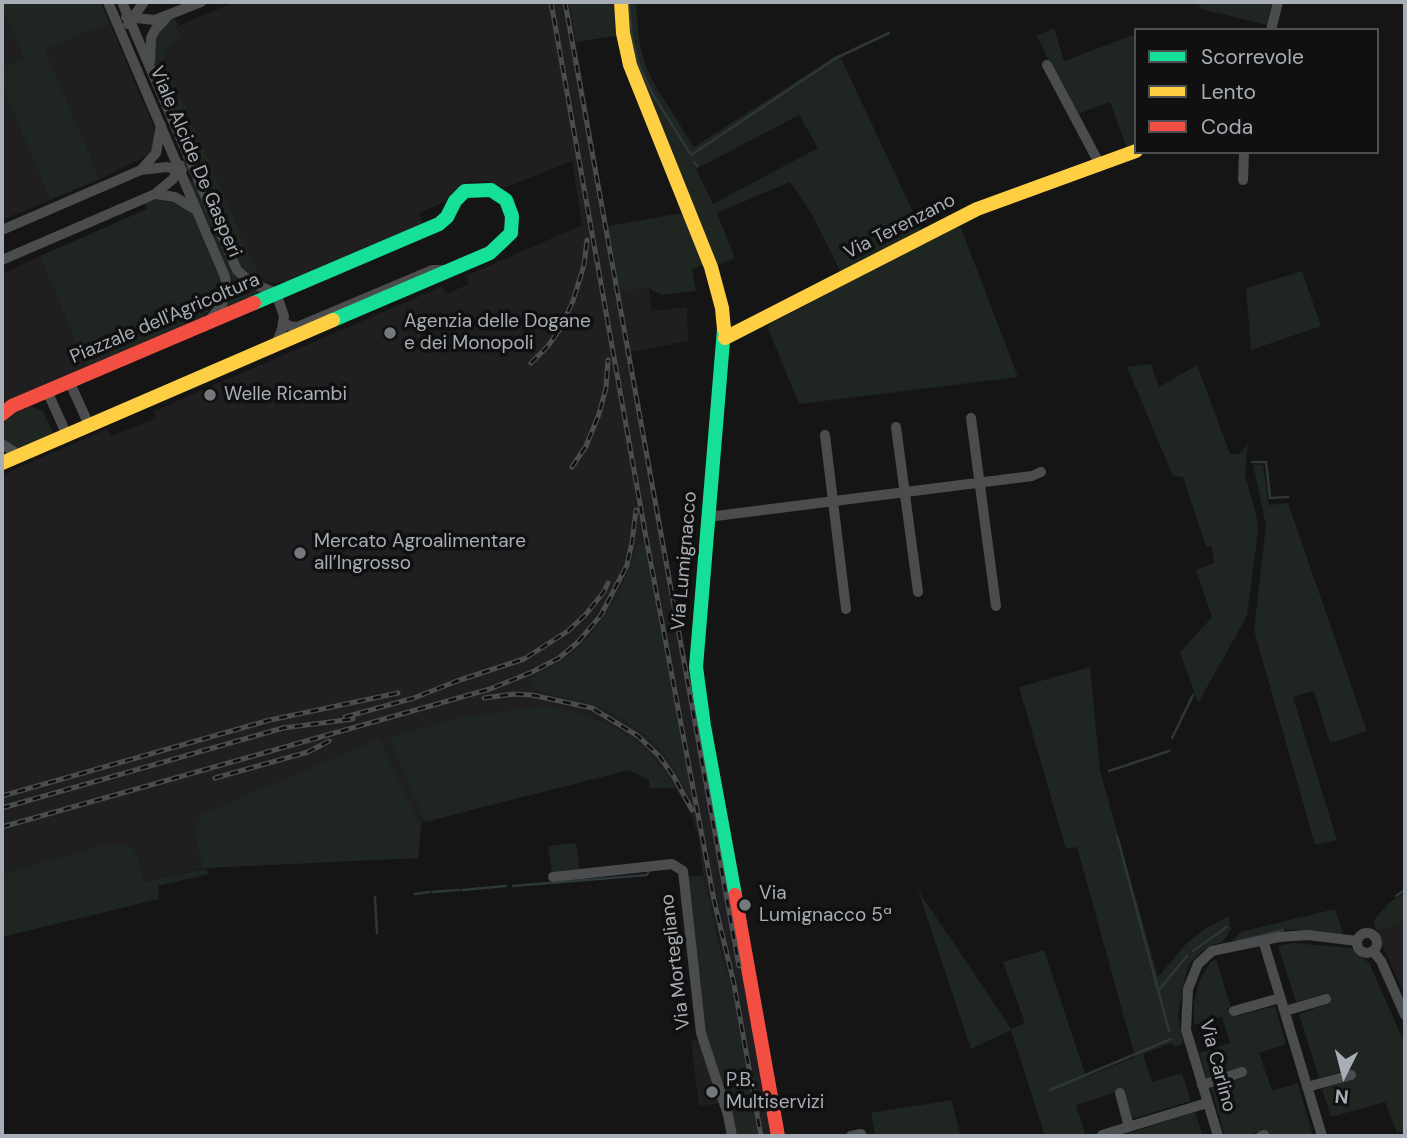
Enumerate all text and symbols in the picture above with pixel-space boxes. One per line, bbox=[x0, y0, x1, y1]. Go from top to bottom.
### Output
legend bbox=[1134, 28, 1379, 154]
text: Scorrevole bbox=[1201, 43, 1304, 71]
street label: Viale Alcide De Gasperi bbox=[144, 63, 246, 261]
text: Lento bbox=[1201, 78, 1256, 106]
text: Coda bbox=[1201, 113, 1253, 141]
street label: Via Terenzano bbox=[840, 189, 960, 265]
street label: Piazzale dell'Agricoltura bbox=[67, 269, 263, 369]
place label: Agenzia delle Dogane e dei Monopoli bbox=[404, 311, 591, 355]
marker: Agenzia delle Dogane e dei Monopoli bbox=[382, 325, 398, 341]
place label: Welle Ricambi bbox=[224, 384, 347, 406]
marker: Welle Ricambi bbox=[202, 387, 218, 403]
street label: Via Lumignacco bbox=[668, 490, 702, 632]
place label: Mercato Agroalimentare all’Ingrosso bbox=[314, 531, 526, 575]
marker: Mercato Agroalimentare all’Ingrosso bbox=[292, 545, 308, 561]
place label: Via Lumignacco 5ª bbox=[759, 883, 892, 927]
street label: Via Mortegliano bbox=[656, 893, 696, 1031]
marker: Via Lumignacco 5ª bbox=[737, 897, 753, 913]
street label: Via Carlino bbox=[1194, 1017, 1240, 1115]
north arrow bbox=[1309, 1040, 1379, 1110]
place label: P.B. Multiservizi bbox=[726, 1070, 824, 1114]
text: N bbox=[1334, 1083, 1350, 1110]
marker: P.B. Multiservizi bbox=[704, 1084, 720, 1100]

